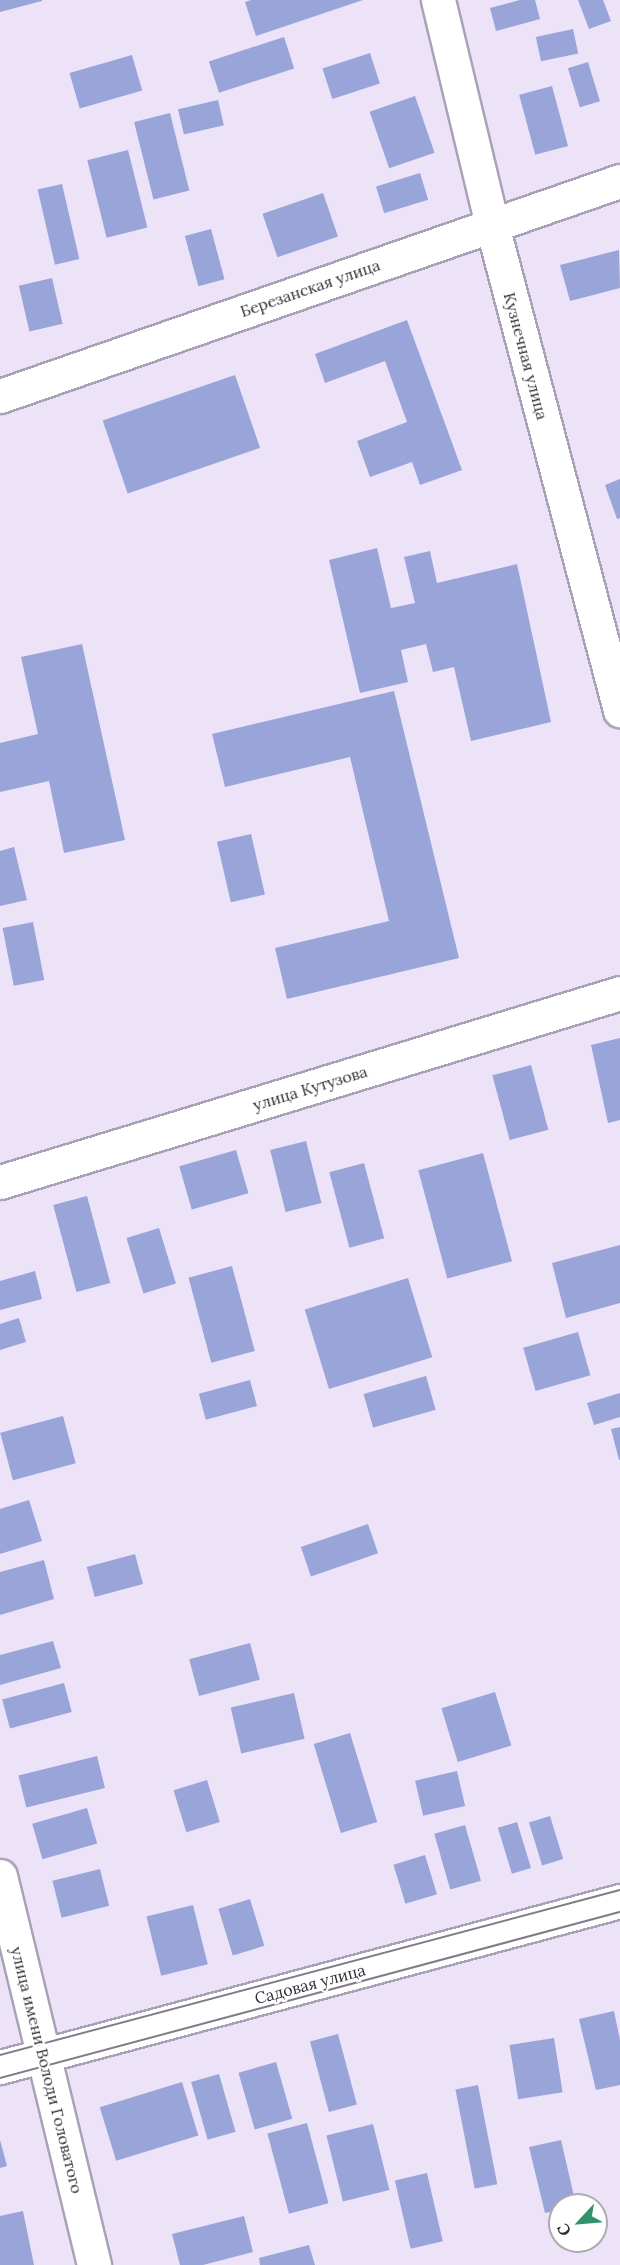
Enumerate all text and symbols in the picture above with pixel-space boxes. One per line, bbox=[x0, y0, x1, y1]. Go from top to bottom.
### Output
street label: Березанская улица bbox=[238, 255, 382, 321]
street label: Кузнечная улица bbox=[500, 290, 552, 422]
street label: улица Кутузова bbox=[250, 1061, 370, 1115]
street label: улица имени Володи Головатого bbox=[7, 1944, 87, 2196]
street label: Садовая улица bbox=[253, 1960, 367, 2008]
north arrow bbox=[548, 2193, 608, 2253]
text: С bbox=[552, 2221, 575, 2239]

